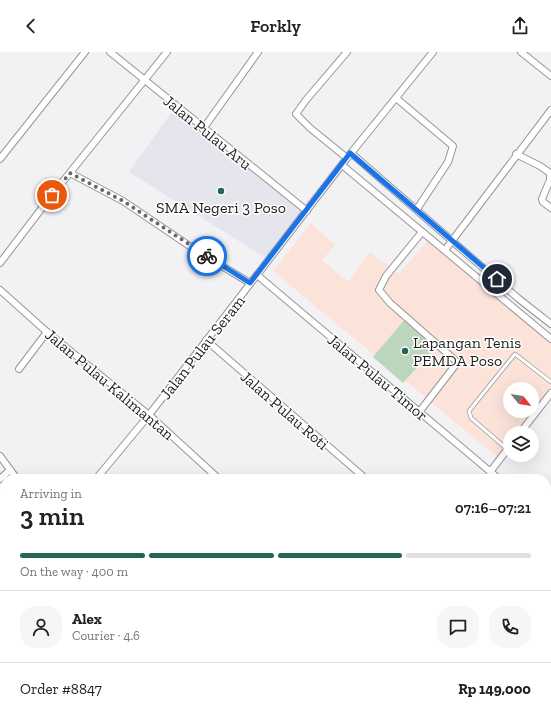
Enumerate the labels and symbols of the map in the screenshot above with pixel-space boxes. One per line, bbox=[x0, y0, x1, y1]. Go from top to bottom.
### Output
street label: Jalan Pulau Aru bbox=[160, 91, 256, 174]
pin bbox=[35, 178, 69, 212]
marker: SMA Negeri 3 Poso bbox=[216, 186, 226, 196]
place label: SMA Negeri 3 Poso bbox=[156, 198, 286, 217]
courier bbox=[187, 236, 227, 276]
pin bbox=[480, 262, 514, 296]
street label: Jalan Pulau Seram bbox=[156, 291, 249, 403]
street label: Jalan Pulau Kalimantan bbox=[41, 325, 179, 444]
street label: Jalan Pulau Timor bbox=[324, 330, 432, 425]
place label: Lapangan Tenis PEMDA Poso bbox=[413, 333, 521, 370]
marker: Lapangan Tenis PEMDA Poso bbox=[400, 346, 410, 356]
street label: Jalan Pulau Roti bbox=[237, 367, 333, 454]
north arrow bbox=[503, 382, 539, 418]

